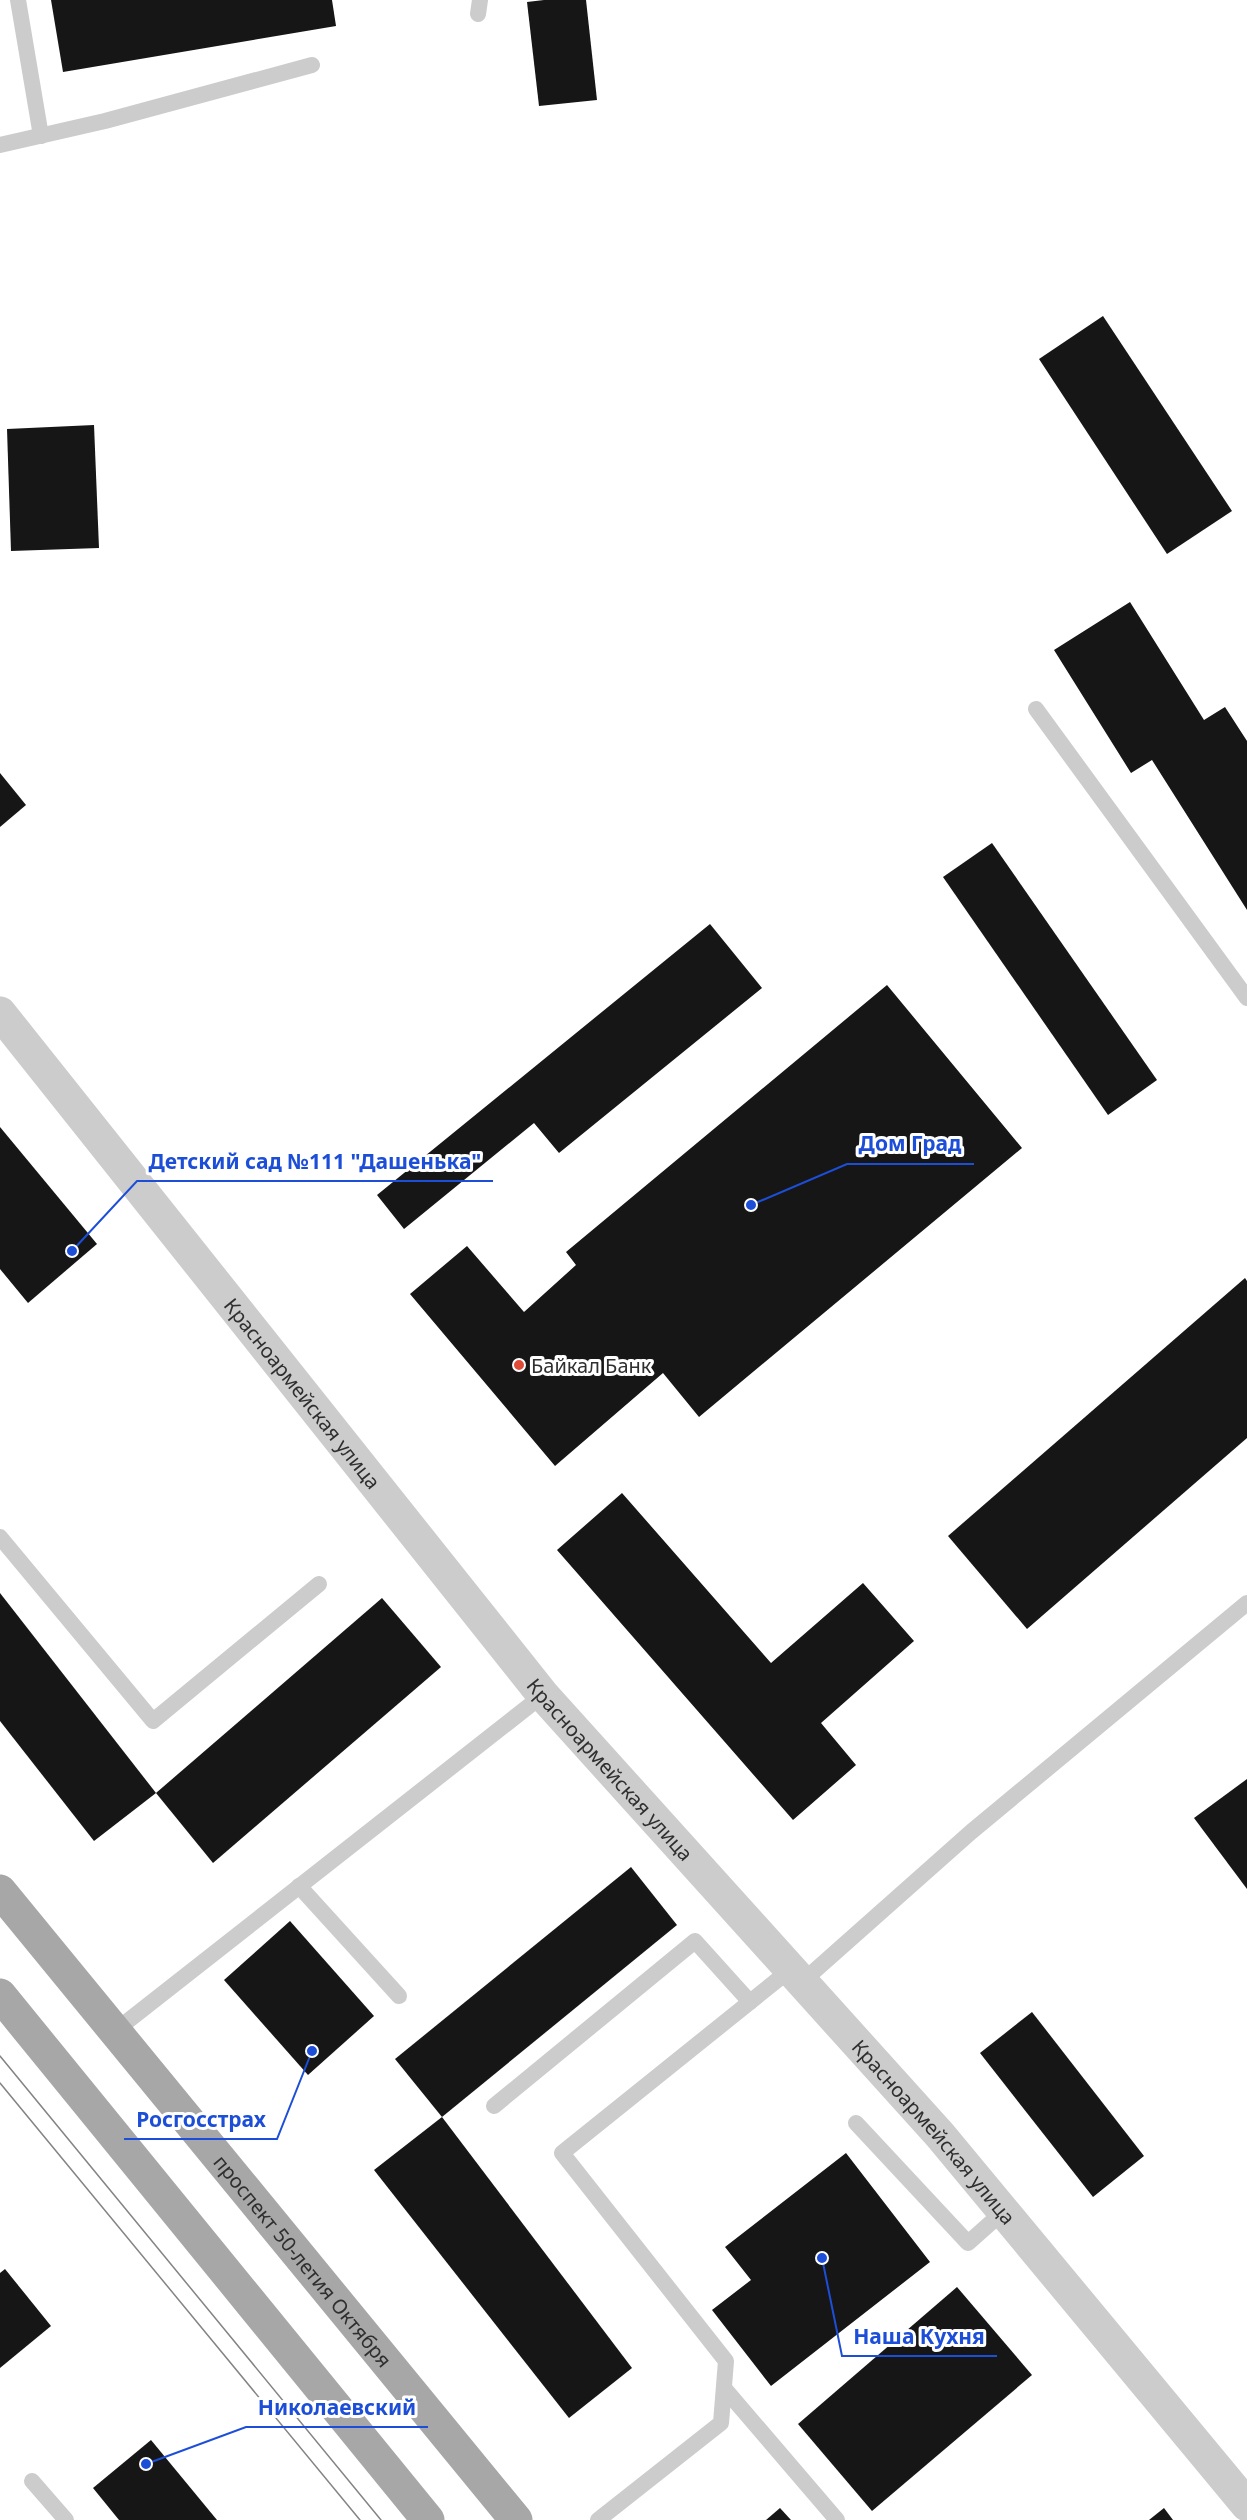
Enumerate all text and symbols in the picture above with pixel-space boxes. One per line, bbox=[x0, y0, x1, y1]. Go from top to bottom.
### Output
callout: Дом Град bbox=[847, 1125, 974, 1164]
text: Дом Град bbox=[859, 1129, 962, 1157]
callout: Детский сад №111 "Дашенька" bbox=[137, 1142, 493, 1181]
text: Детский сад №111 "Дашенька" bbox=[149, 1147, 481, 1175]
street label: Красноармейская улица bbox=[218, 1292, 387, 1494]
place label: Байкал Банк bbox=[531, 1352, 652, 1379]
marker: Байкал Банк bbox=[512, 1358, 526, 1372]
street label: Красноармейская улица bbox=[521, 1672, 699, 1866]
street label: Красноармейская улица bbox=[846, 2033, 1022, 2230]
callout: Росгосстрах bbox=[124, 2100, 277, 2139]
text: Росгосстрах bbox=[136, 2105, 267, 2133]
street label: проспект 50-летия Октября bbox=[208, 2149, 398, 2372]
callout: Наша Кухня bbox=[842, 2317, 997, 2356]
text: Наша Кухня bbox=[853, 2322, 985, 2350]
callout: Николаевский bbox=[246, 2388, 428, 2427]
text: Николаевский bbox=[258, 2393, 416, 2421]

